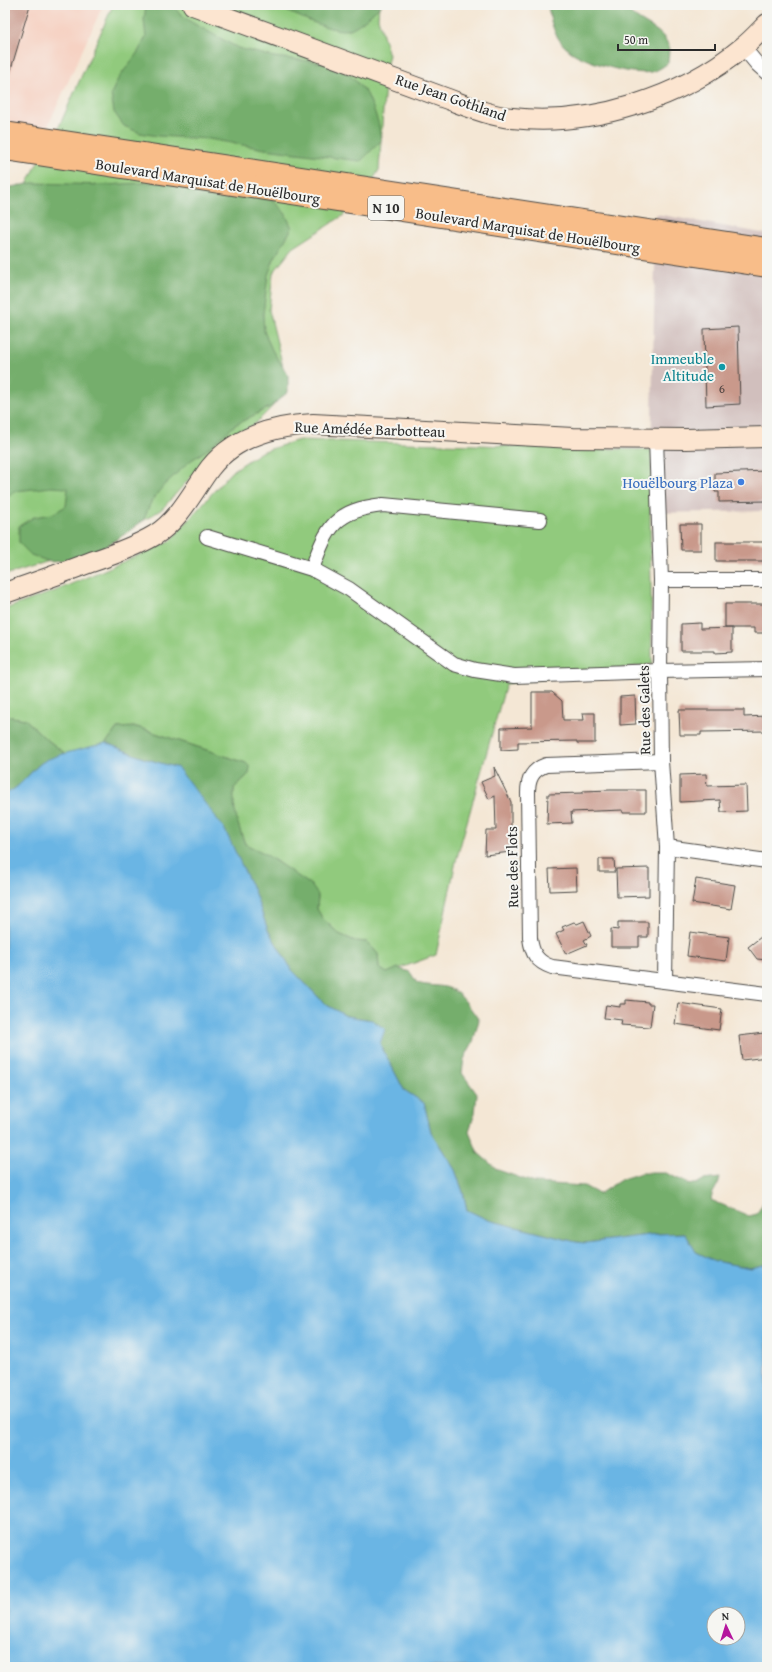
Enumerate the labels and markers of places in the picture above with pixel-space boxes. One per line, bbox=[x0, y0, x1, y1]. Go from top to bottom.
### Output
place label: Immeuble Altitude bbox=[651, 348, 714, 386]
marker: Immeuble Altitude bbox=[717, 362, 727, 372]
place label: Houëlbourg Plaza bbox=[623, 472, 733, 493]
marker: Houëlbourg Plaza bbox=[736, 477, 746, 487]

